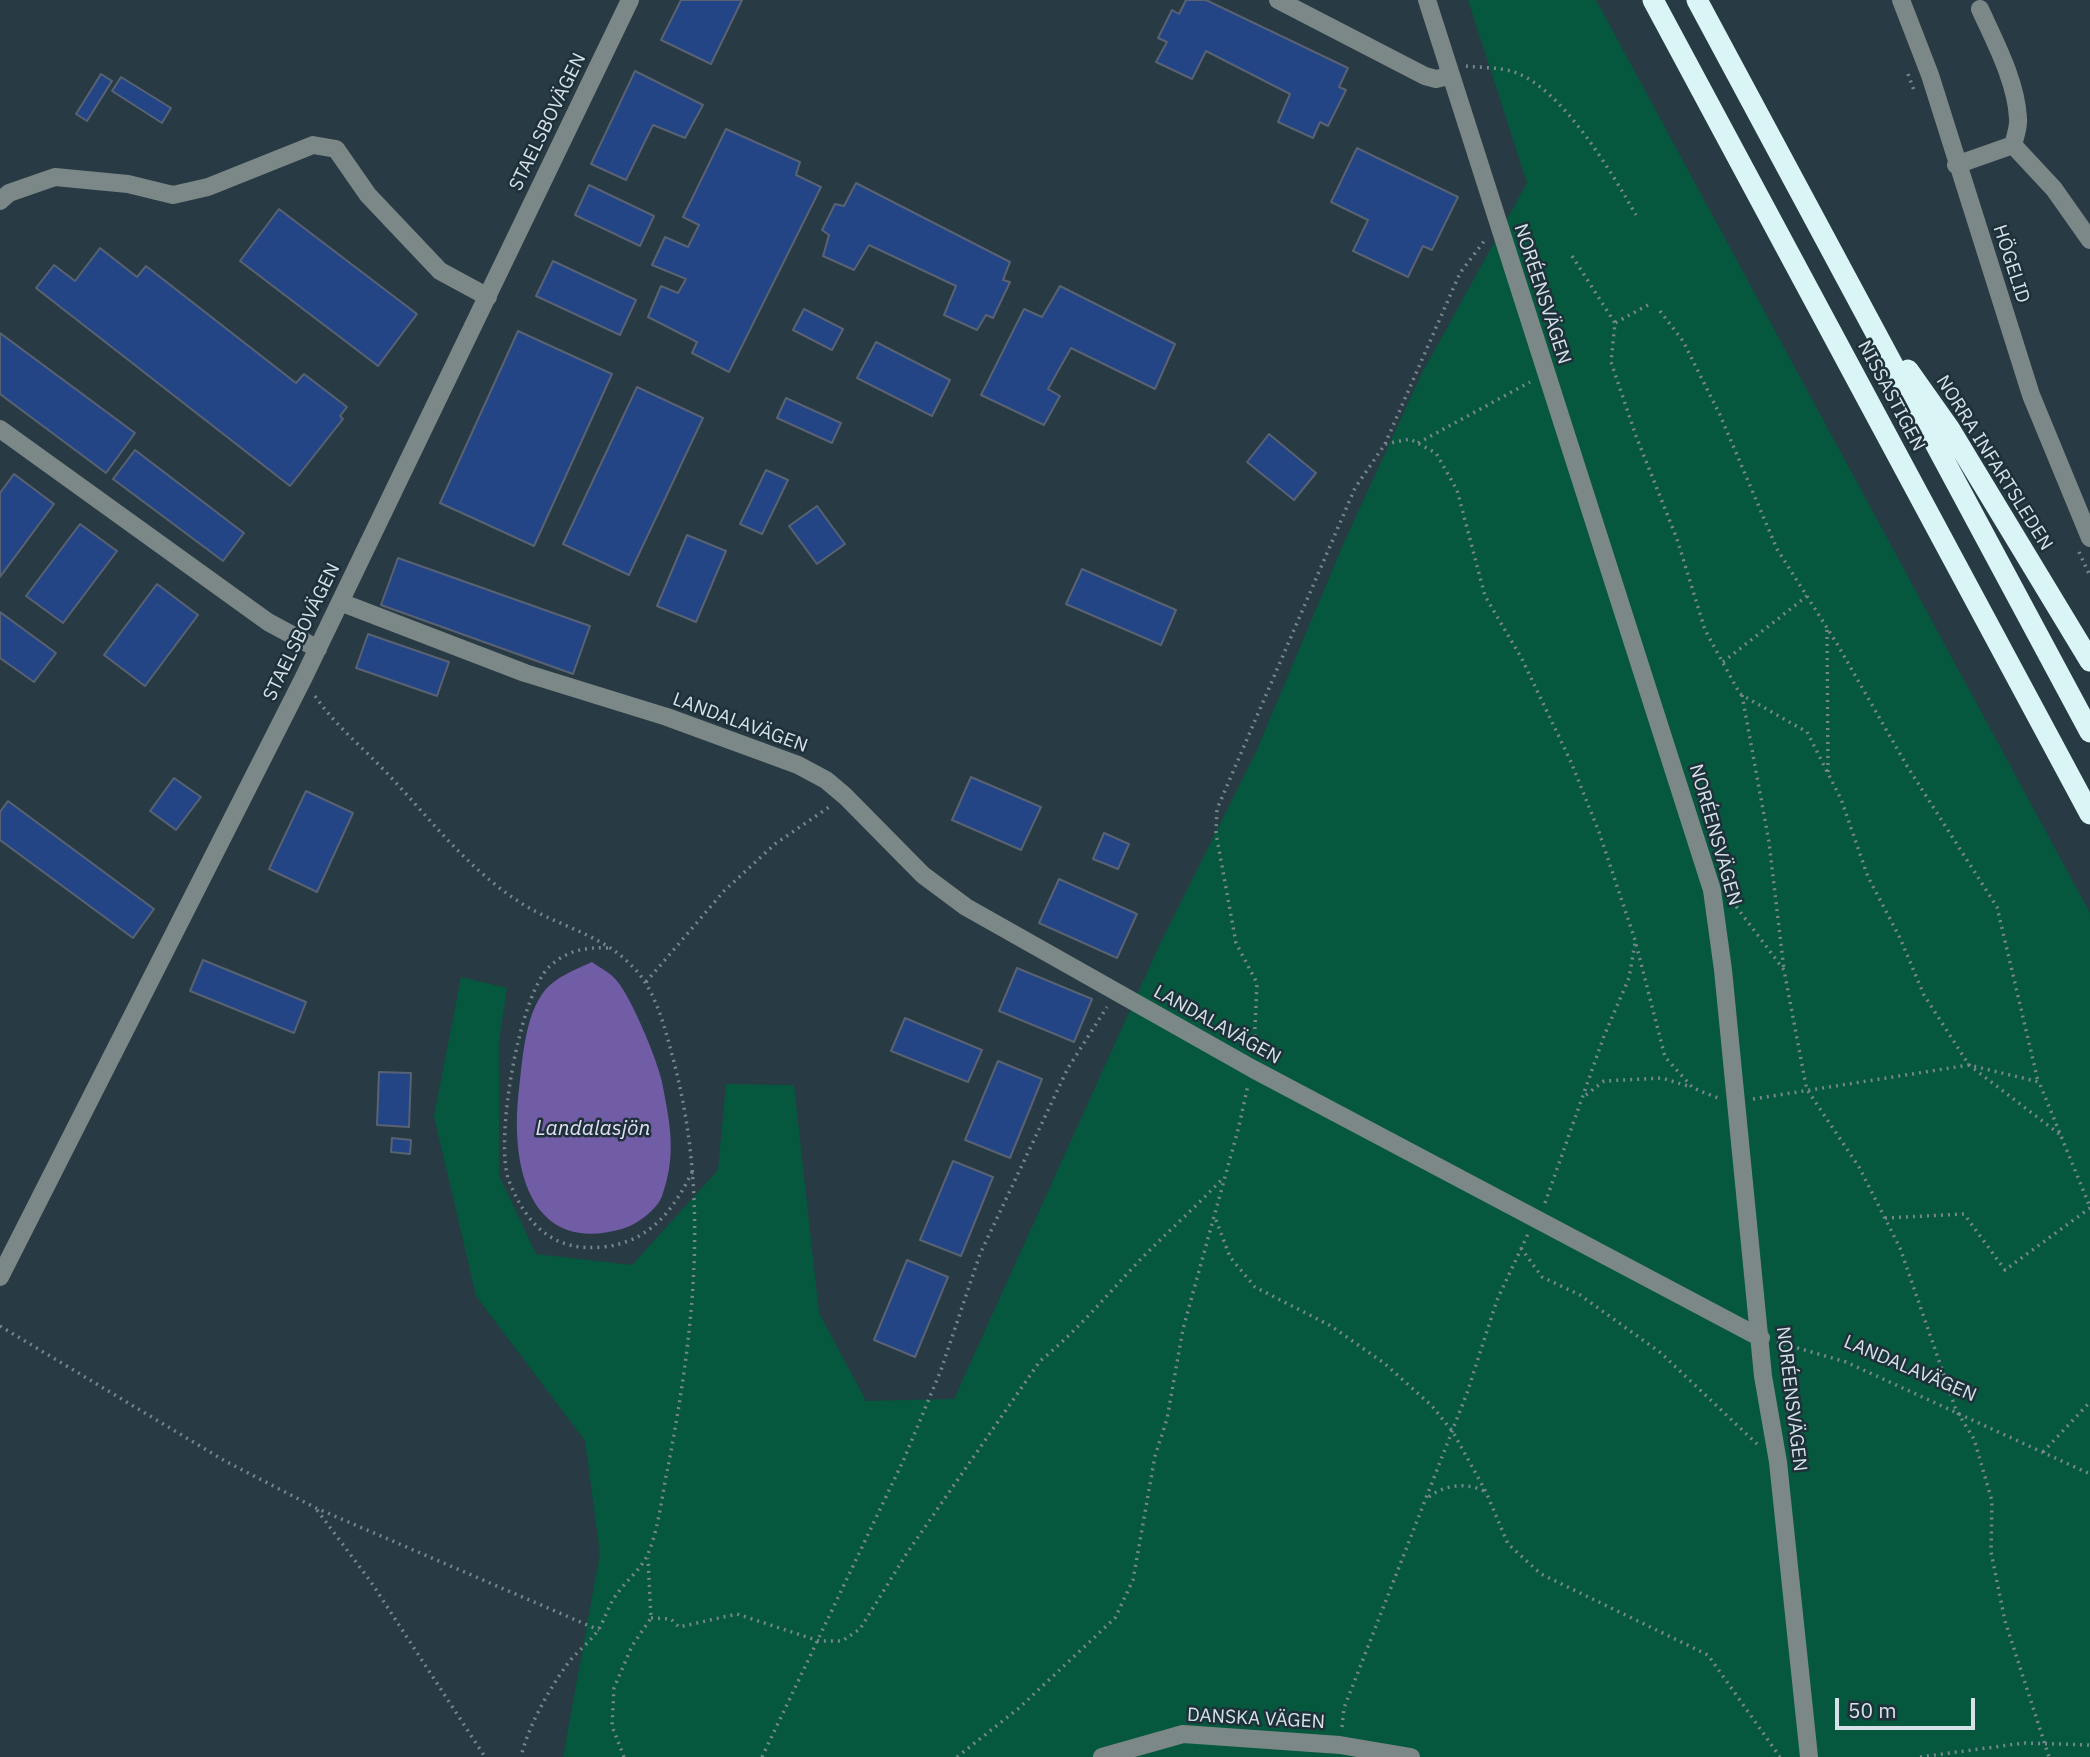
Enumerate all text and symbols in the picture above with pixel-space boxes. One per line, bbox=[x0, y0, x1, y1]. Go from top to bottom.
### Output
street label: STAELSBOVÄGEN bbox=[505, 49, 591, 195]
street label: NORÉENSVÄGEN bbox=[1509, 221, 1575, 367]
street label: HÖGELID bbox=[1988, 222, 2034, 306]
street label: NISSASTIGEN bbox=[1852, 337, 1930, 455]
street label: NORRA INFARTSLEDEN bbox=[1931, 371, 2057, 555]
street label: STAELSBOVÄGEN bbox=[259, 559, 345, 705]
street label: LANDALAVÄGEN bbox=[669, 688, 811, 758]
street label: NORÉENSVÄGEN bbox=[1684, 762, 1746, 908]
street label: LANDALAVÄGEN bbox=[1149, 981, 1285, 1069]
water label: Landalasjön bbox=[536, 1116, 650, 1142]
street label: NORÉENSVÄGEN bbox=[1771, 1325, 1811, 1473]
street label: LANDALAVÄGEN bbox=[1840, 1331, 1980, 1407]
scale bar bbox=[1838, 1684, 1978, 1728]
text: 50 m bbox=[1848, 1696, 1897, 1724]
street label: DANSKA VÄGEN bbox=[1186, 1704, 1326, 1734]

